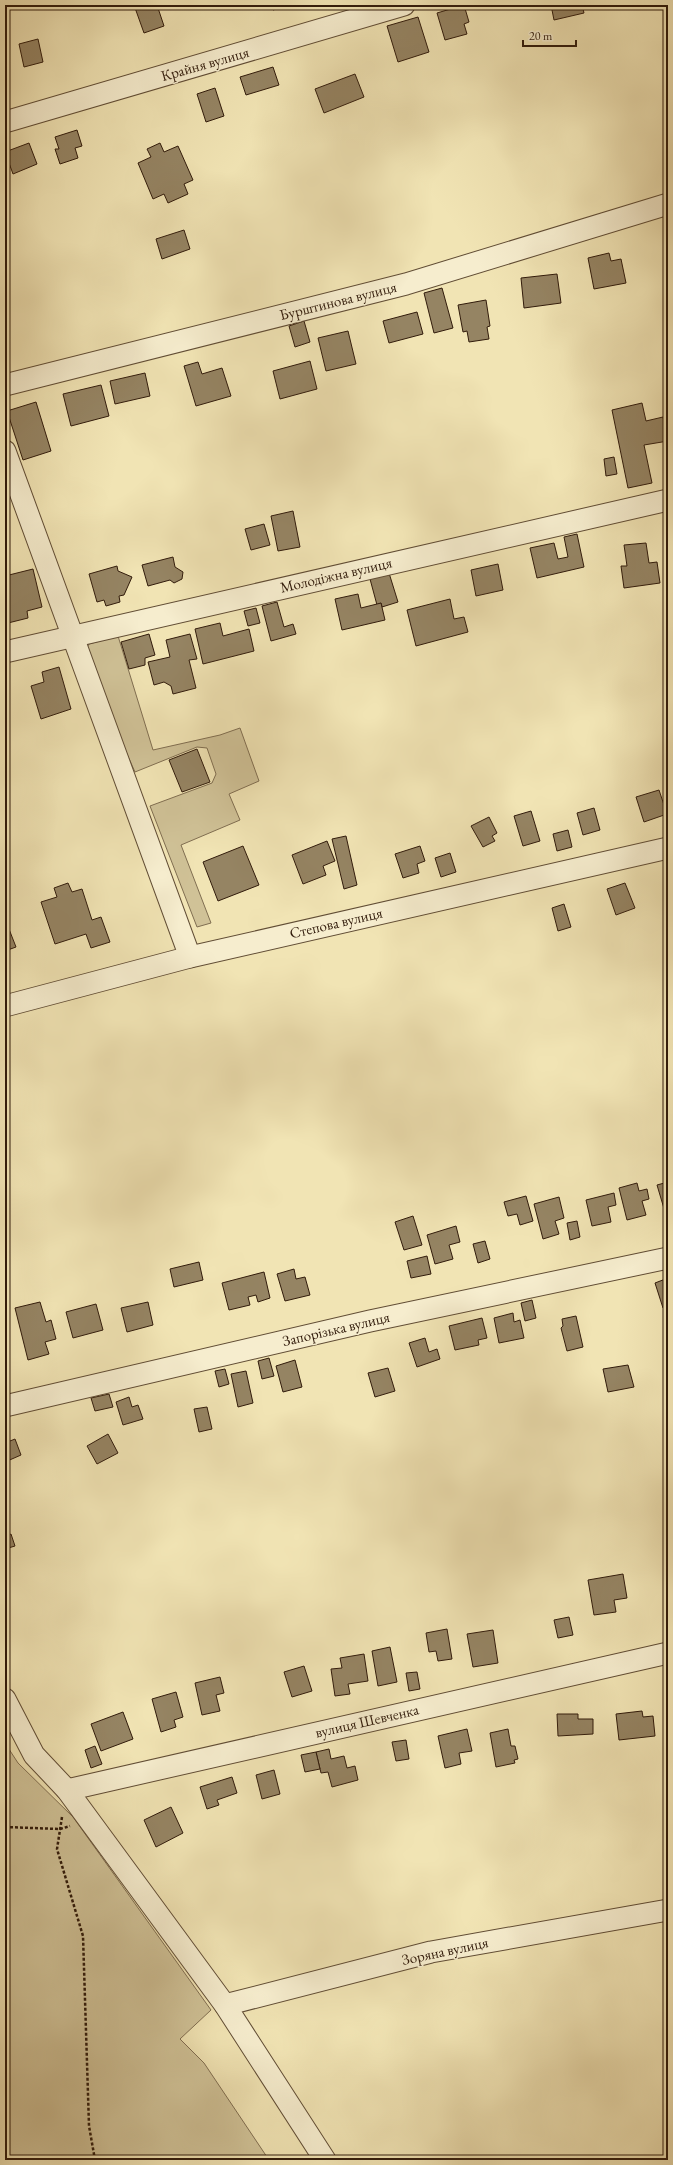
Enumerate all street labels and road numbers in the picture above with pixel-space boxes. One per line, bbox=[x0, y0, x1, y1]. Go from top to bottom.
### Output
street label: Крайня вулиця bbox=[159, 42, 251, 85]
street label: Бурштинова вулиця bbox=[277, 277, 399, 324]
street label: Молодіжна вулиця bbox=[278, 552, 394, 597]
street label: Степова вулиця bbox=[288, 903, 385, 942]
street label: Запорізька вулиця bbox=[280, 1307, 392, 1350]
street label: вулиця Шевченка bbox=[313, 1699, 421, 1742]
street label: Зоряна вулиця bbox=[400, 1932, 490, 1969]

